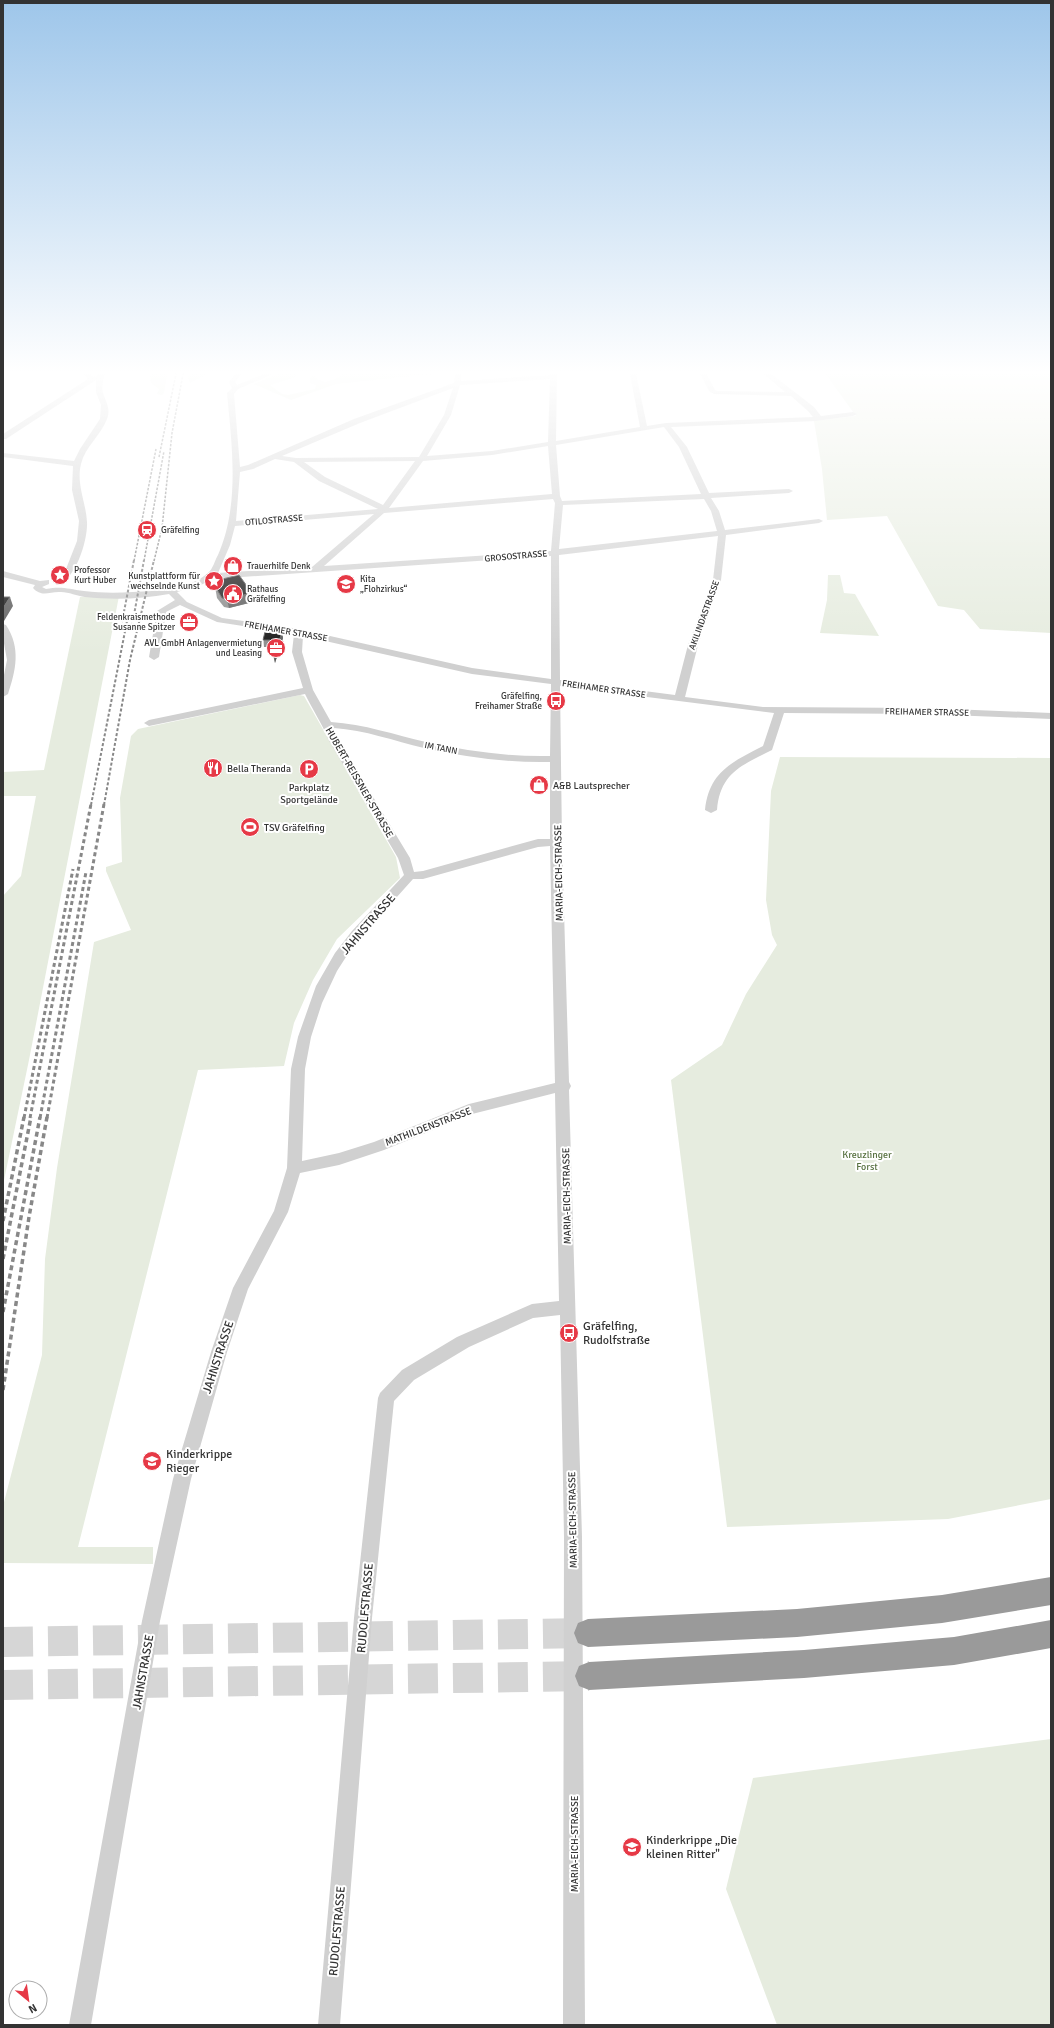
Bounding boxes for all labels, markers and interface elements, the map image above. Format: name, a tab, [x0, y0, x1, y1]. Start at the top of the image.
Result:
street label: OTILOSTRASSE	[245, 512, 304, 529]
station icon: Gräfelfing	[136, 519, 158, 541]
place label: Gräfelfing	[161, 525, 200, 536]
street label: GROSOSTRASSE	[484, 548, 548, 565]
shop icon: Trauerhilfe Denk	[222, 555, 244, 577]
place label: Trauerhilfe Denk	[247, 561, 311, 572]
place icon: Professor Kurt Huber	[49, 564, 71, 586]
place label: Professor Kurt Huber	[74, 565, 117, 586]
place icon: Kunstplattform für wechselnde Kunst	[203, 570, 225, 592]
place label: Kunstplattform für wechselnde Kunst	[128, 571, 201, 592]
school or university icon: Kita „Flohzirkus“	[335, 573, 357, 595]
place label: Kita „Flohzirkus“	[360, 574, 408, 595]
street label: AKILINDASTRASSE	[687, 579, 722, 651]
public building icon: Rathaus Gräfelfing	[222, 583, 244, 605]
place label: Rathaus Gräfelfing	[247, 584, 286, 605]
office icon: Feldenkraismethode Susanne Spitzer	[178, 611, 200, 633]
place label: Feldenkraismethode Susanne Spitzer	[97, 612, 176, 633]
street label: FREIHAMER STRASSE	[243, 619, 328, 644]
office icon: AVL GmbH Anlagenvermietung und Leasing	[265, 637, 287, 659]
place label: AVL GmbH Anlagenvermietung und Leasing	[144, 638, 262, 659]
street label: FREIHAMER STRASSE	[561, 678, 646, 701]
bus stop icon: Gräfelfing, Freihamer Straße	[545, 690, 567, 712]
place label: Gräfelfing, Freihamer Straße	[475, 691, 542, 712]
street label: FREIHAMER STRASSE	[885, 706, 969, 719]
street label: HUBERT-REISSNER-STRASSE	[323, 725, 396, 840]
street label: IM TANN	[423, 740, 458, 757]
restaurant icon: Bella Theranda	[202, 757, 224, 779]
parking icon: Parkplatz Sportgelände	[298, 758, 320, 780]
place label: Bella Theranda	[227, 763, 291, 775]
shop icon: A&B Lautsprecher	[528, 774, 550, 796]
place label: A&B Lautsprecher	[553, 780, 630, 792]
place label: Parkplatz Sportgelände	[280, 782, 338, 806]
sports icon: TSV Gräfelfing	[239, 816, 261, 838]
place label: TSV Gräfelfing	[264, 822, 325, 834]
street label: MARIA-EICH-STRASSE	[552, 824, 566, 921]
street label: JAHNSTRASSE	[338, 891, 399, 958]
street label: MATHILDENSTRASSE	[384, 1105, 473, 1149]
street label: MARIA-EICH-STRASSE	[560, 1147, 574, 1244]
park label: Kreuzlinger Forst	[842, 1149, 892, 1173]
street label: JAHNSTRASSE	[200, 1319, 237, 1395]
place label: Gräfelfing, Rudolfstraße	[583, 1319, 650, 1348]
bus stop icon: Gräfelfing, Rudolfstraße	[558, 1322, 580, 1344]
place label: Kinderkrippe Rieger	[166, 1447, 232, 1476]
school or university icon: Kinderkrippe Rieger	[141, 1450, 163, 1472]
street label: MARIA-EICH-STRASSE	[566, 1471, 580, 1568]
street label: RUDOLFSTRASSE	[354, 1562, 377, 1654]
street label: JAHNSTRASSE	[130, 1633, 157, 1711]
street label: MARIA-EICH-STRASSE	[569, 1795, 581, 1892]
place label: Kinderkrippe „Die kleinen Ritter"	[646, 1833, 737, 1862]
school or university icon: Kinderkrippe „Die kleinen Ritter"	[621, 1836, 643, 1858]
street label: RUDOLFSTRASSE	[326, 1885, 349, 1977]
north arrow	[8, 1980, 48, 2020]
text: N	[26, 2001, 39, 2016]

